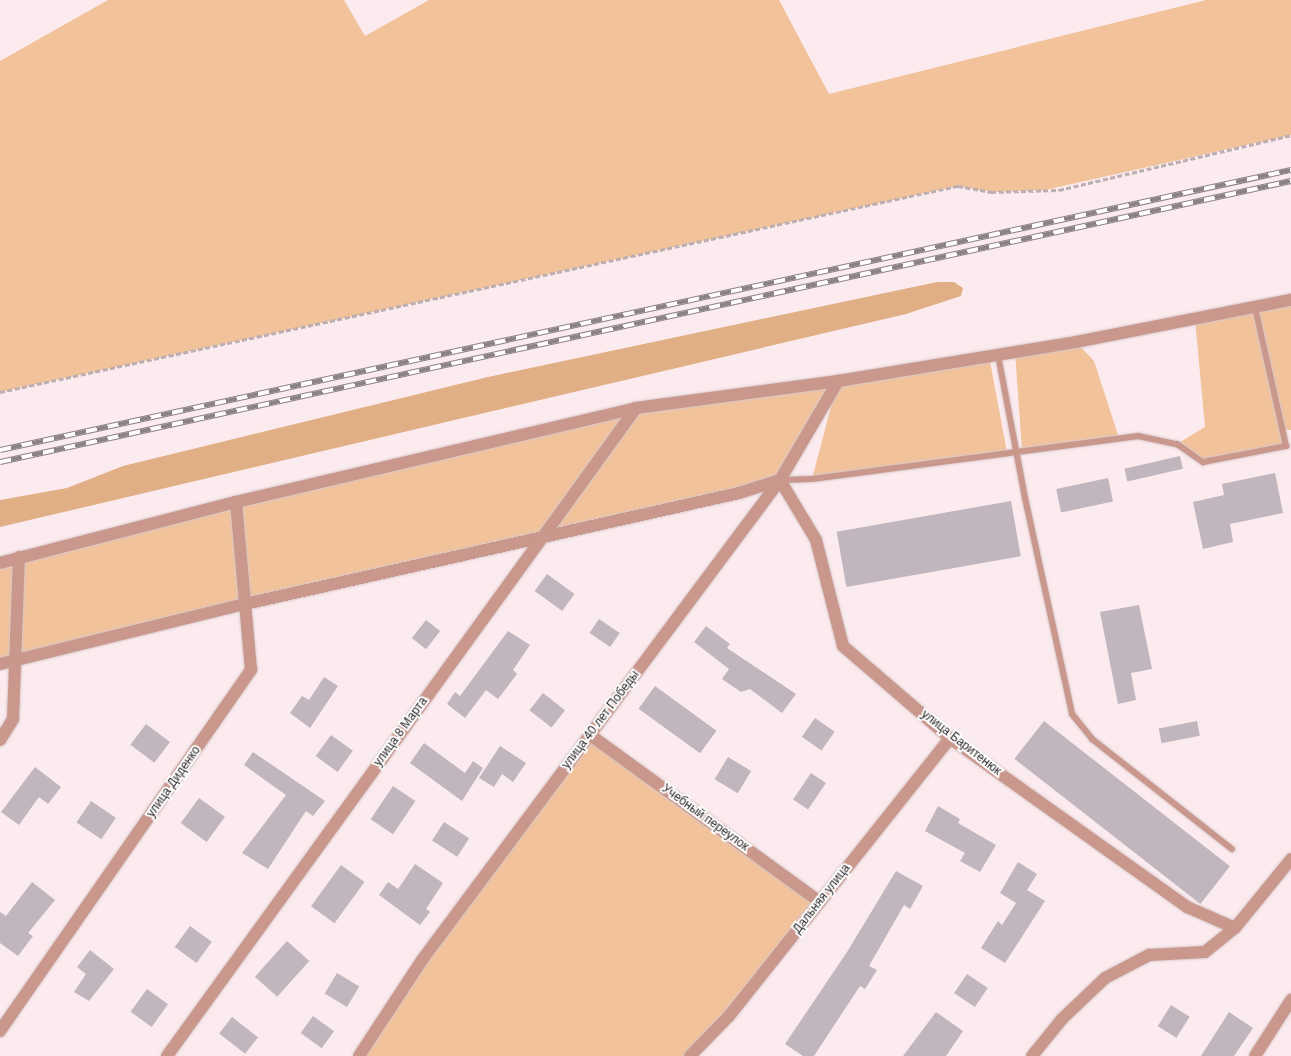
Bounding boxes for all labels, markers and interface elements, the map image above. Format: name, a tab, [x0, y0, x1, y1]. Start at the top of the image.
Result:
street label: улица 40 лет Победы	[559, 668, 643, 772]
street label: улица 8 Марта	[371, 695, 431, 769]
street label: улица Баритенюк	[918, 707, 1004, 779]
street label: улица Диденко	[144, 744, 204, 820]
street label: Учебный переулок	[659, 782, 751, 854]
street label: Дальняя улица	[790, 861, 854, 937]

